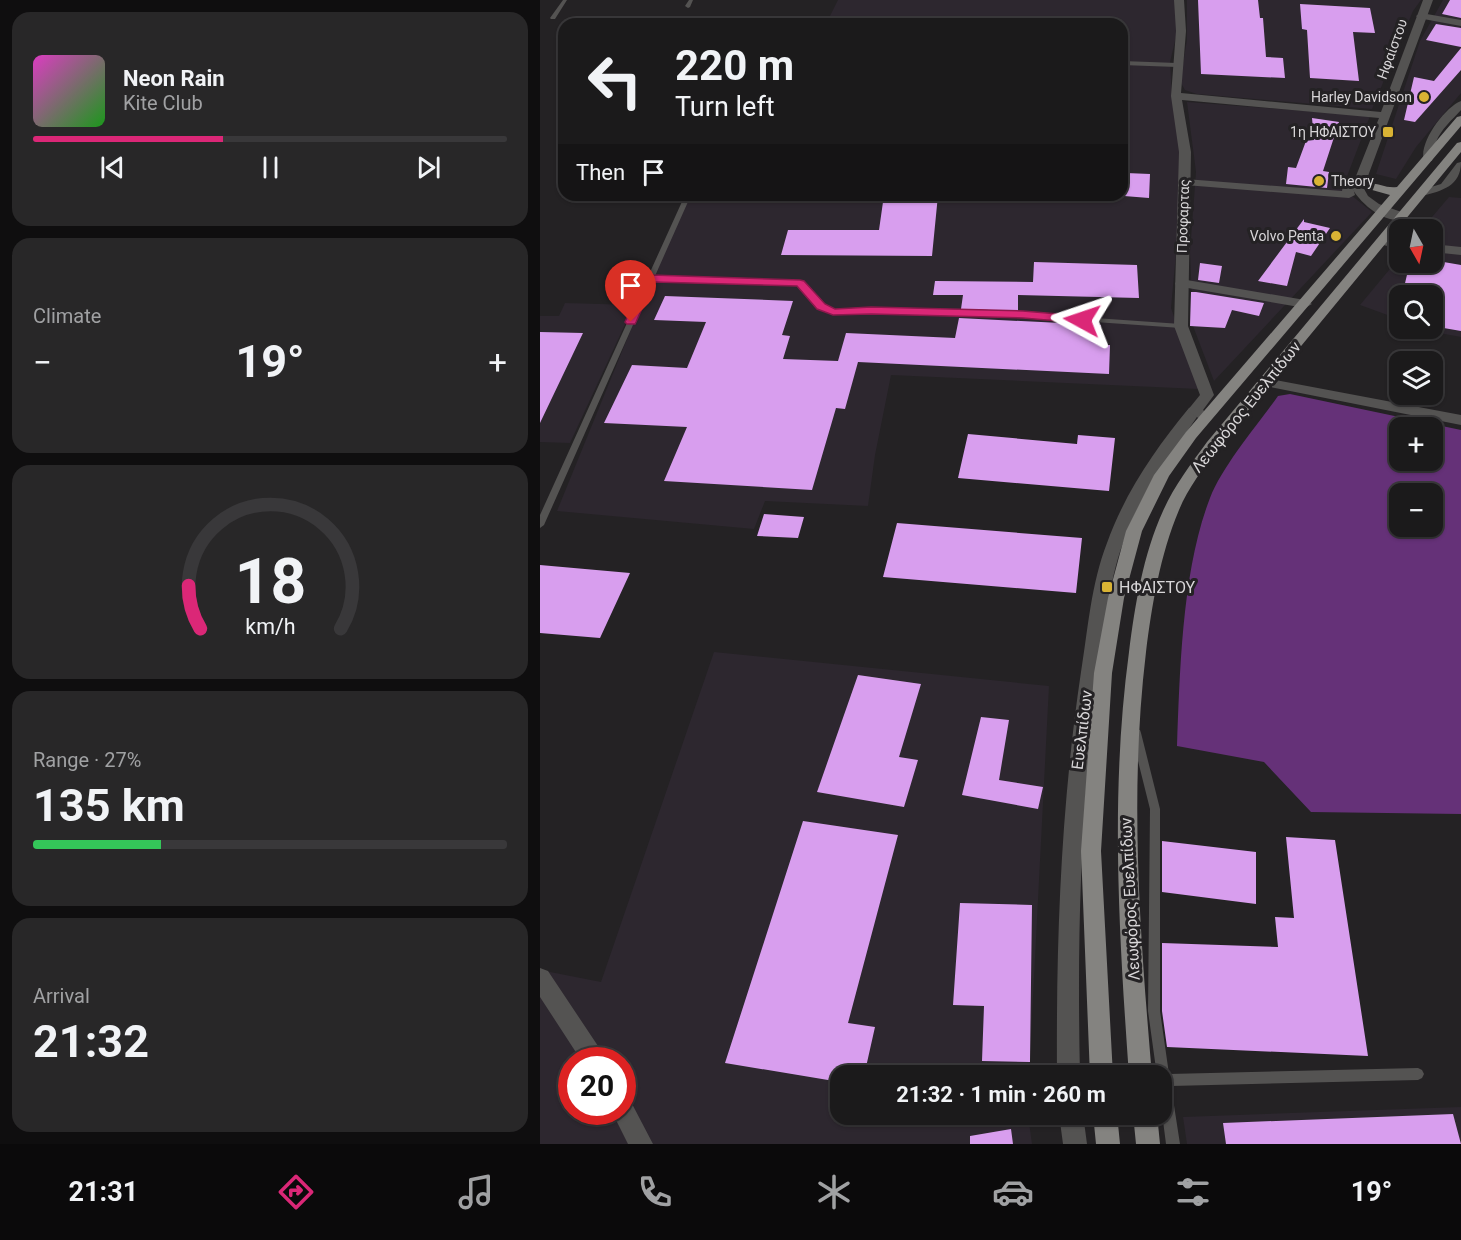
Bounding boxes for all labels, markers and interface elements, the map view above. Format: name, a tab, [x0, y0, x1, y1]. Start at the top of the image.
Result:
street label: Ηφαίστου	[1374, 17, 1411, 82]
text: 220 m	[675, 41, 794, 90]
icon: left	[576, 42, 654, 120]
text: Neon Rain	[123, 66, 225, 91]
place label: Harley Davidson	[1311, 89, 1412, 105]
marker: Harley Davidson	[1417, 90, 1431, 104]
text: Kite Club	[123, 91, 203, 115]
text: Turn left	[675, 91, 775, 123]
place label: 1η ΗΦΑΙΣΤΟΥ	[1290, 124, 1377, 140]
marker: 1η ΗΦΑΙΣΤΟΥ	[1381, 125, 1395, 139]
icon: previous	[96, 151, 129, 184]
icon: pause	[254, 151, 287, 184]
icon: next	[412, 151, 445, 184]
icon: arrive	[637, 156, 670, 189]
text: Then	[576, 160, 625, 185]
place label: Theory	[1331, 173, 1374, 189]
marker: Theory	[1312, 174, 1326, 188]
street label: Προφαρτας	[1174, 179, 1193, 253]
north arrow	[1389, 219, 1443, 273]
map controls	[1389, 219, 1443, 537]
place label: Volvo Penta	[1250, 228, 1324, 244]
marker: Volvo Penta	[1329, 229, 1343, 243]
pin	[605, 260, 656, 322]
icon: arrive	[614, 269, 647, 302]
button: search	[1389, 285, 1443, 339]
position arrow	[1050, 288, 1114, 352]
text: Climate	[33, 304, 101, 328]
text: 19°	[235, 335, 305, 388]
street label: Λεωφόρος Ευελπίδων	[1187, 337, 1305, 476]
text: −	[33, 343, 52, 382]
text: +	[488, 343, 507, 382]
button: layers	[1389, 351, 1443, 405]
button: +	[1389, 417, 1443, 471]
button: −	[1389, 483, 1443, 537]
text: 18	[234, 545, 306, 618]
place label: ΗΦΑΙΣΤΟΥ	[1119, 578, 1196, 597]
marker: ΗΦΑΙΣΤΟΥ	[1100, 580, 1114, 594]
text: km/h	[245, 614, 295, 639]
street label: Ευελπίδων	[1068, 689, 1096, 771]
text: Range · 27%	[33, 748, 141, 772]
text: 135 km	[33, 779, 185, 832]
street label: Λεωφόρος Ευελπίδων	[1116, 817, 1144, 981]
text: Arrival	[33, 984, 90, 1008]
text: 21:32	[33, 1015, 149, 1068]
speed limit sign: 20	[558, 1047, 636, 1125]
text: 21:32 · 1 min · 260 m	[896, 1082, 1106, 1107]
icon: directions	[275, 1171, 317, 1213]
icon: music	[455, 1171, 497, 1213]
icon: phone	[634, 1171, 676, 1213]
icon: climate	[813, 1171, 855, 1213]
icon: car	[992, 1171, 1034, 1213]
icon: filters	[1172, 1171, 1214, 1213]
text: 21:31	[69, 1176, 138, 1208]
text: 19°	[1351, 1176, 1392, 1208]

